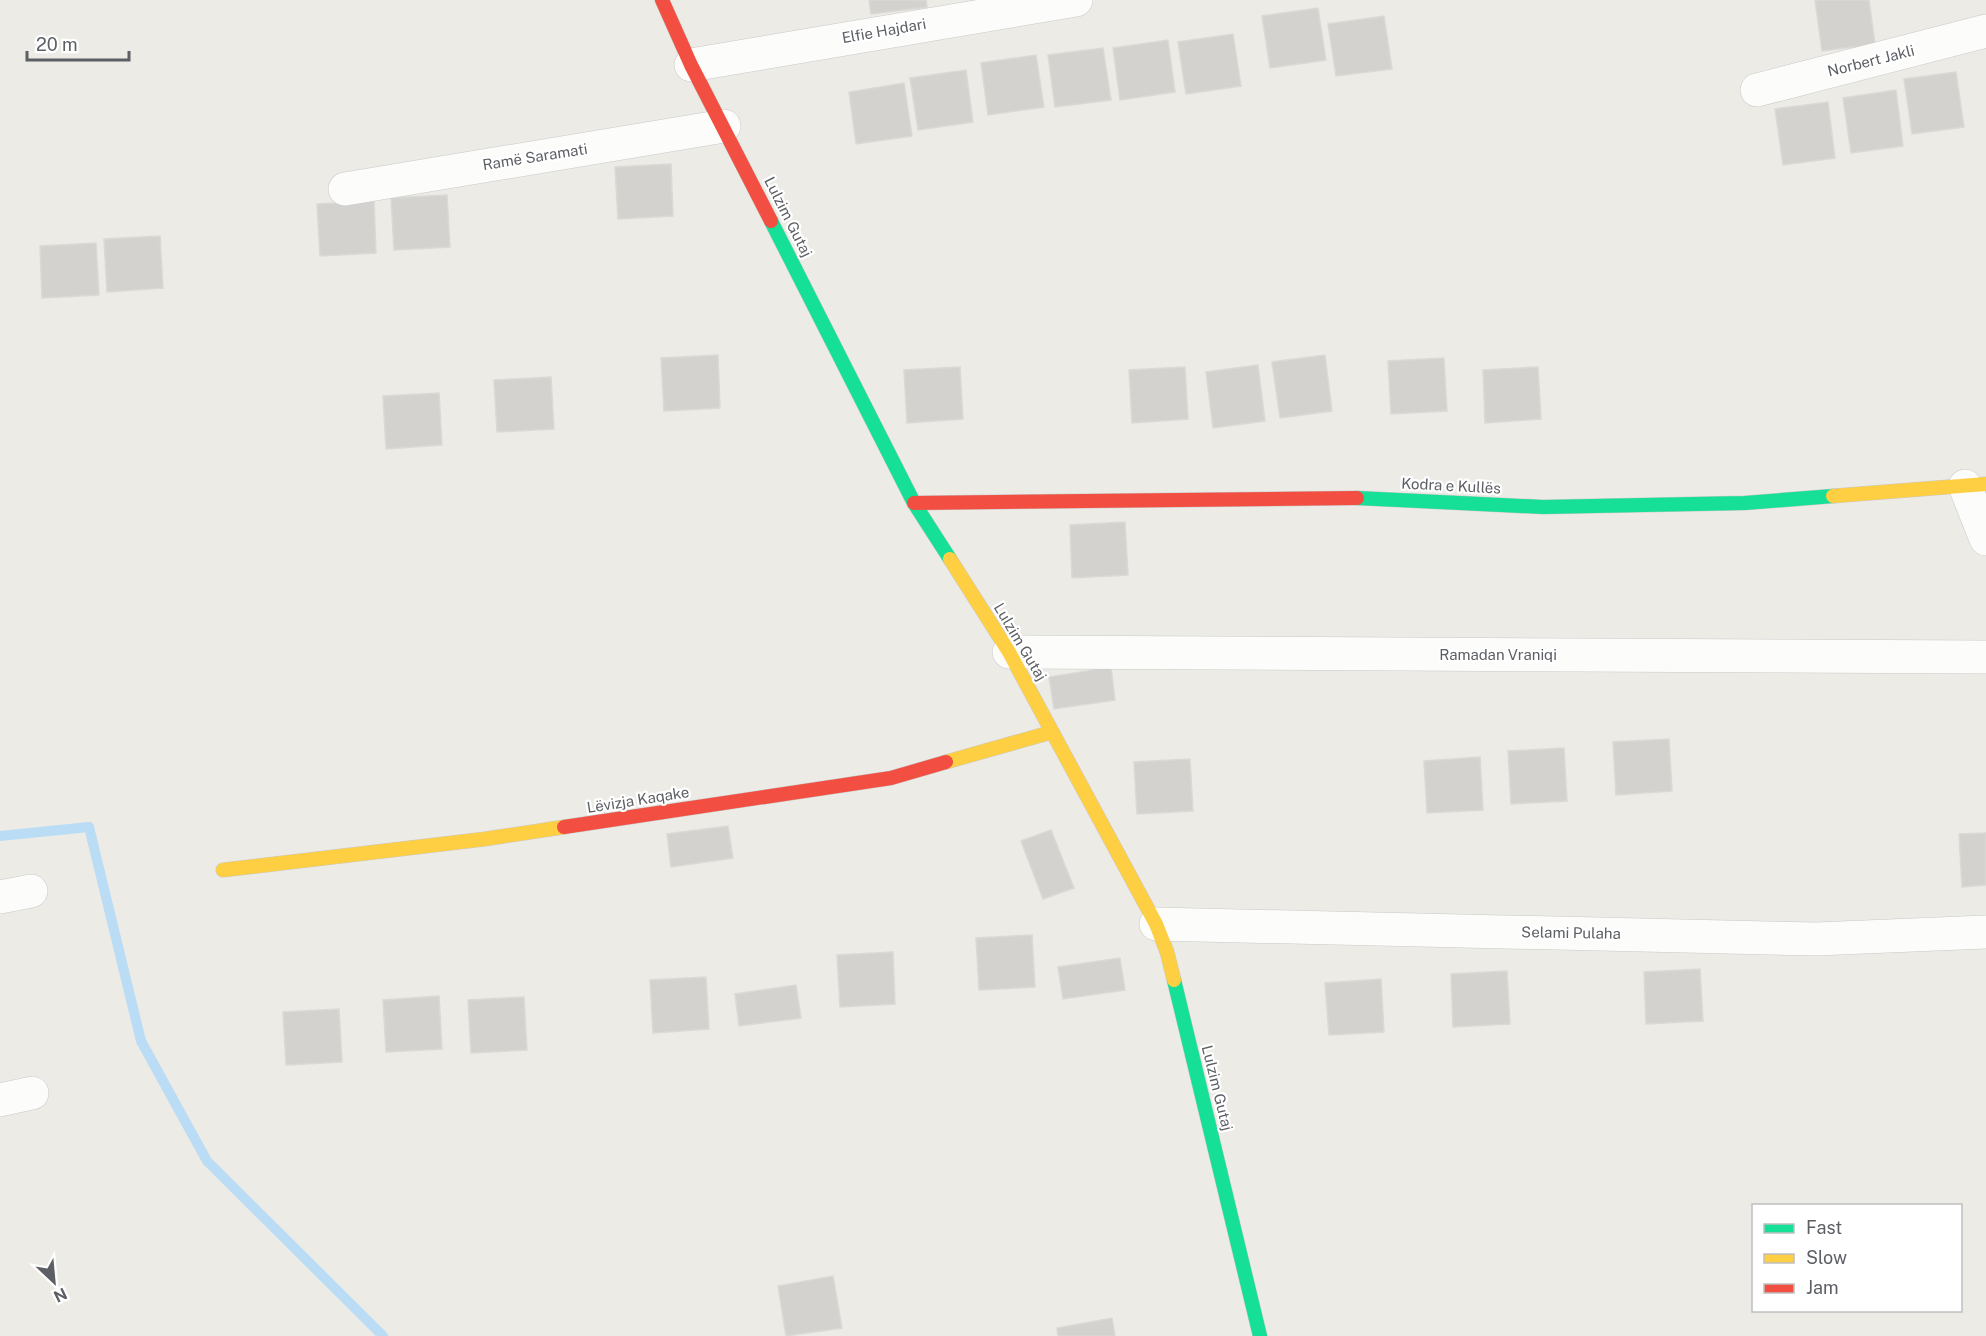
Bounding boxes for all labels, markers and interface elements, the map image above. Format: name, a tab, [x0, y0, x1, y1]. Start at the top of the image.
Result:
street label: Elfie Hajdari	[840, 15, 927, 46]
scale bar	[27, 24, 129, 62]
text: 20 m	[36, 34, 78, 55]
street label: Norbert Jakli	[1826, 42, 1916, 80]
street label: Ramë Saramati	[481, 140, 589, 173]
street label: Lulzim Gutaj	[761, 174, 816, 260]
street label: Kodra e Kullës	[1401, 474, 1501, 497]
street label: Lulzim Gutaj	[991, 600, 1050, 684]
street label: Ramadan Vraniqi	[1439, 646, 1557, 663]
street label: Lëvizja Kaqake	[586, 783, 690, 816]
street label: Selami Pulaha	[1521, 923, 1621, 942]
street label: Lulzim Gutaj	[1199, 1043, 1236, 1132]
legend	[1752, 1204, 1962, 1312]
text: Fast	[1806, 1217, 1842, 1238]
text: Slow	[1806, 1247, 1847, 1268]
north arrow	[24, 1252, 84, 1312]
text: Jam	[1806, 1277, 1839, 1298]
text: N	[51, 1284, 70, 1306]

